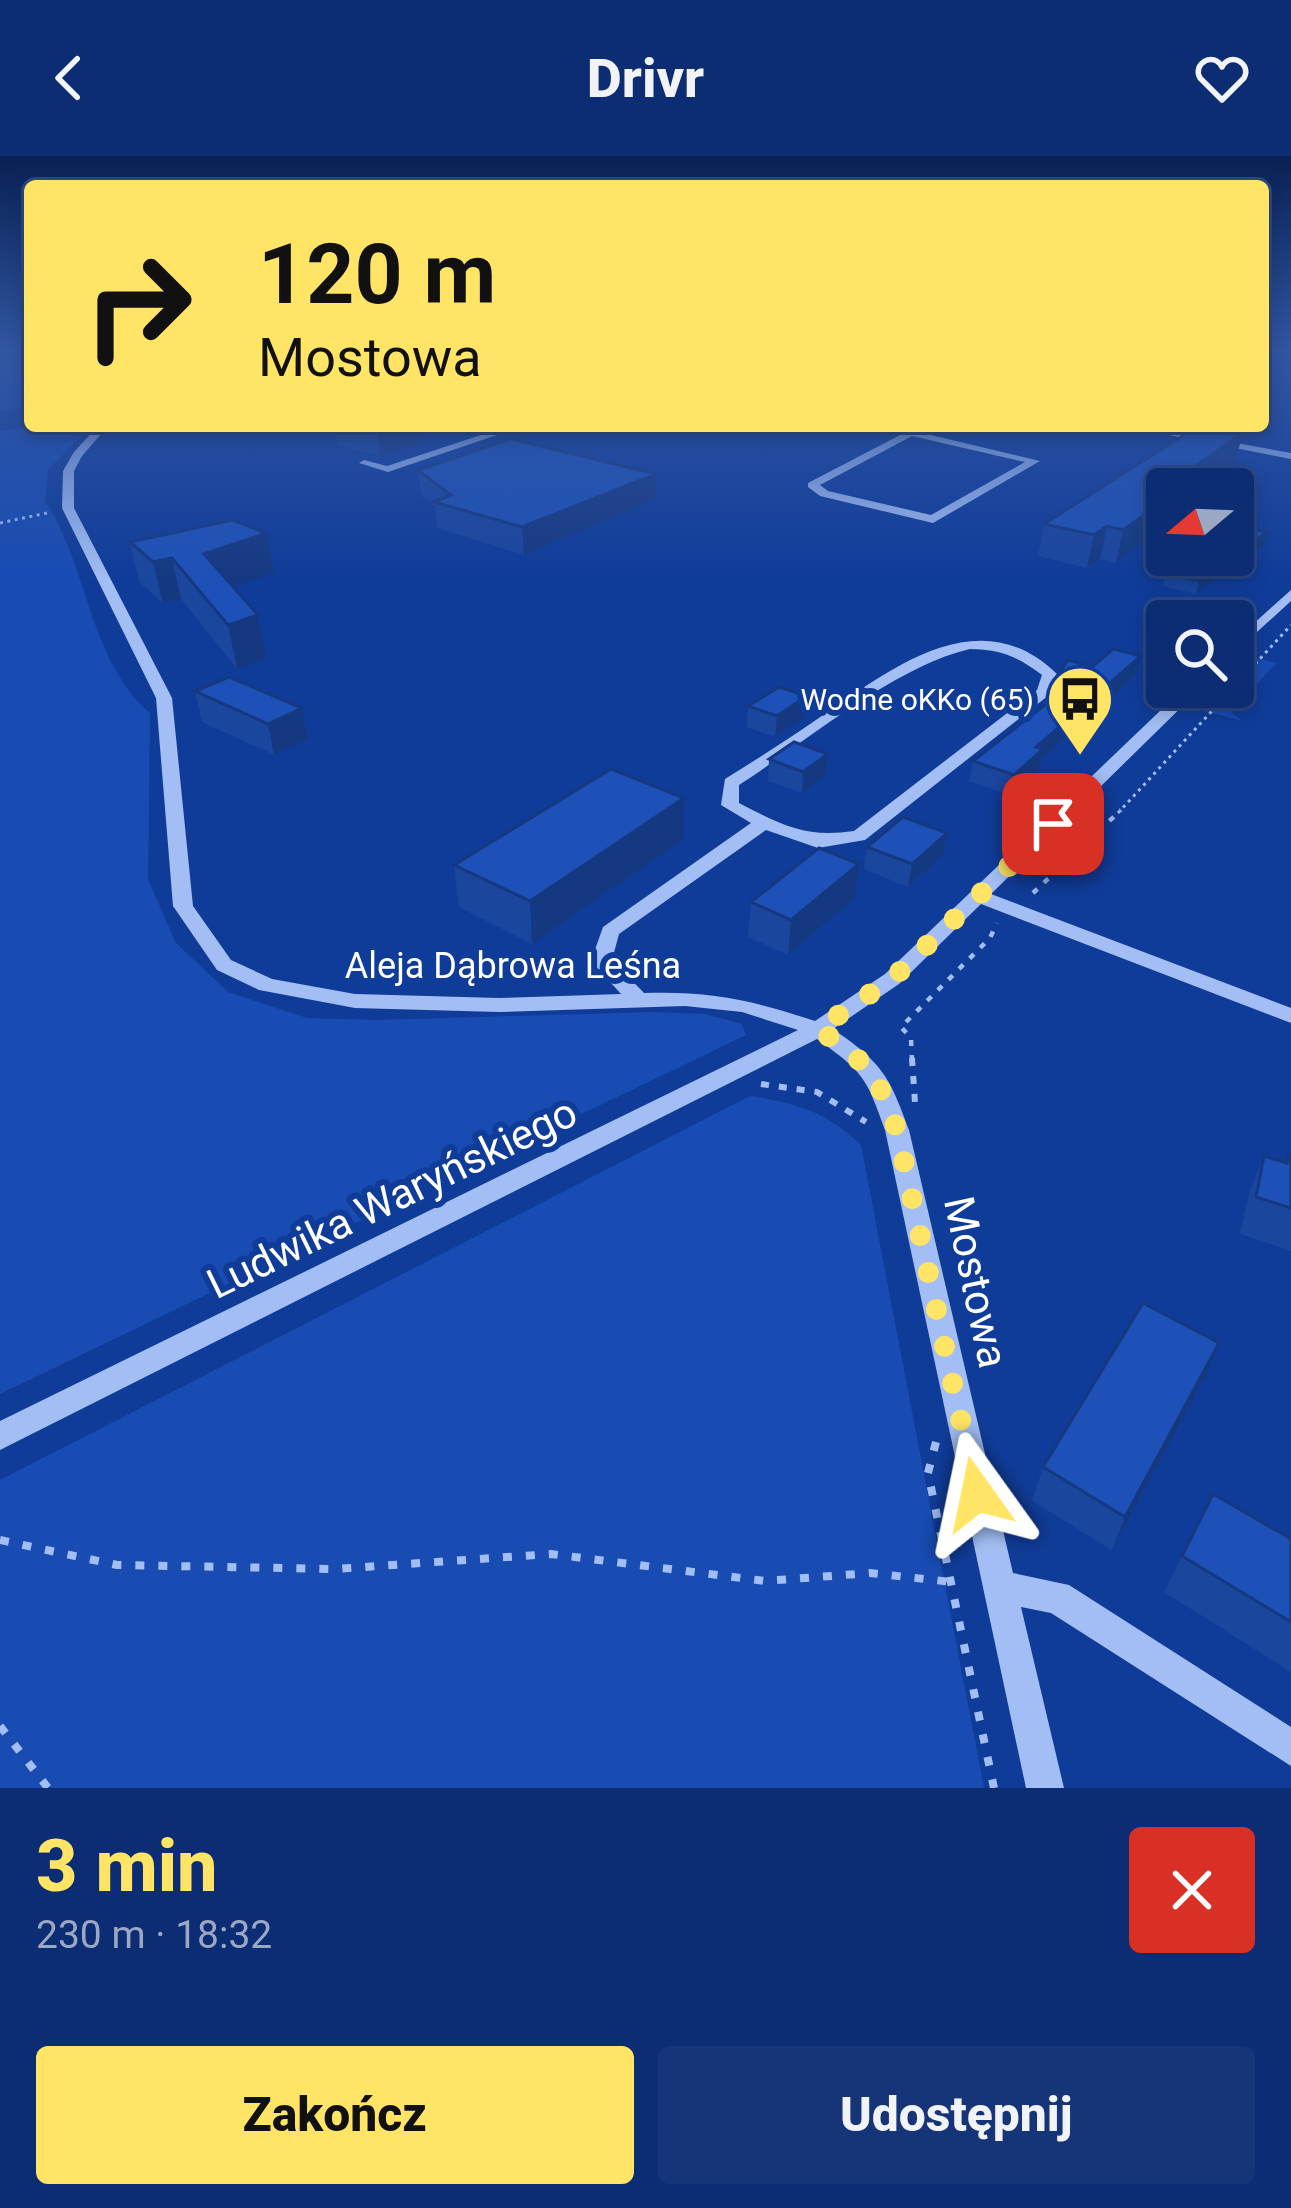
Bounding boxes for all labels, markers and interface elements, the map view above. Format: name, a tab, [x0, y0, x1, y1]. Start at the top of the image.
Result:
icon: back	[36, 45, 102, 111]
icon: heart	[1189, 45, 1255, 111]
text: Drivr	[587, 47, 704, 110]
text: 120 m	[258, 225, 496, 324]
icon: right	[60, 228, 216, 384]
text: Mostowa	[258, 326, 482, 389]
north arrow	[1146, 468, 1254, 576]
map controls	[1146, 468, 1254, 708]
button: search	[1146, 600, 1254, 708]
bus stop icon: Wodne oKKo (65)	[1045, 664, 1115, 758]
place label: Wodne oKKo (65)	[801, 682, 1034, 717]
pin	[1002, 773, 1104, 875]
icon: arrive	[1020, 791, 1086, 857]
street label: Aleja Dąbrowa Leśna	[345, 945, 681, 987]
street label: Ludwika Waryńskiego	[199, 1087, 585, 1309]
street label: Mostowa	[934, 1192, 1018, 1372]
position arrow	[914, 1431, 1040, 1557]
text: 3 min	[36, 1824, 218, 1909]
button: close	[1129, 1827, 1255, 1953]
text: 230 m · 18:32	[36, 1912, 272, 1958]
button: Zakończ	[36, 2046, 634, 2184]
button: Udostępnij	[658, 2046, 1255, 2184]

